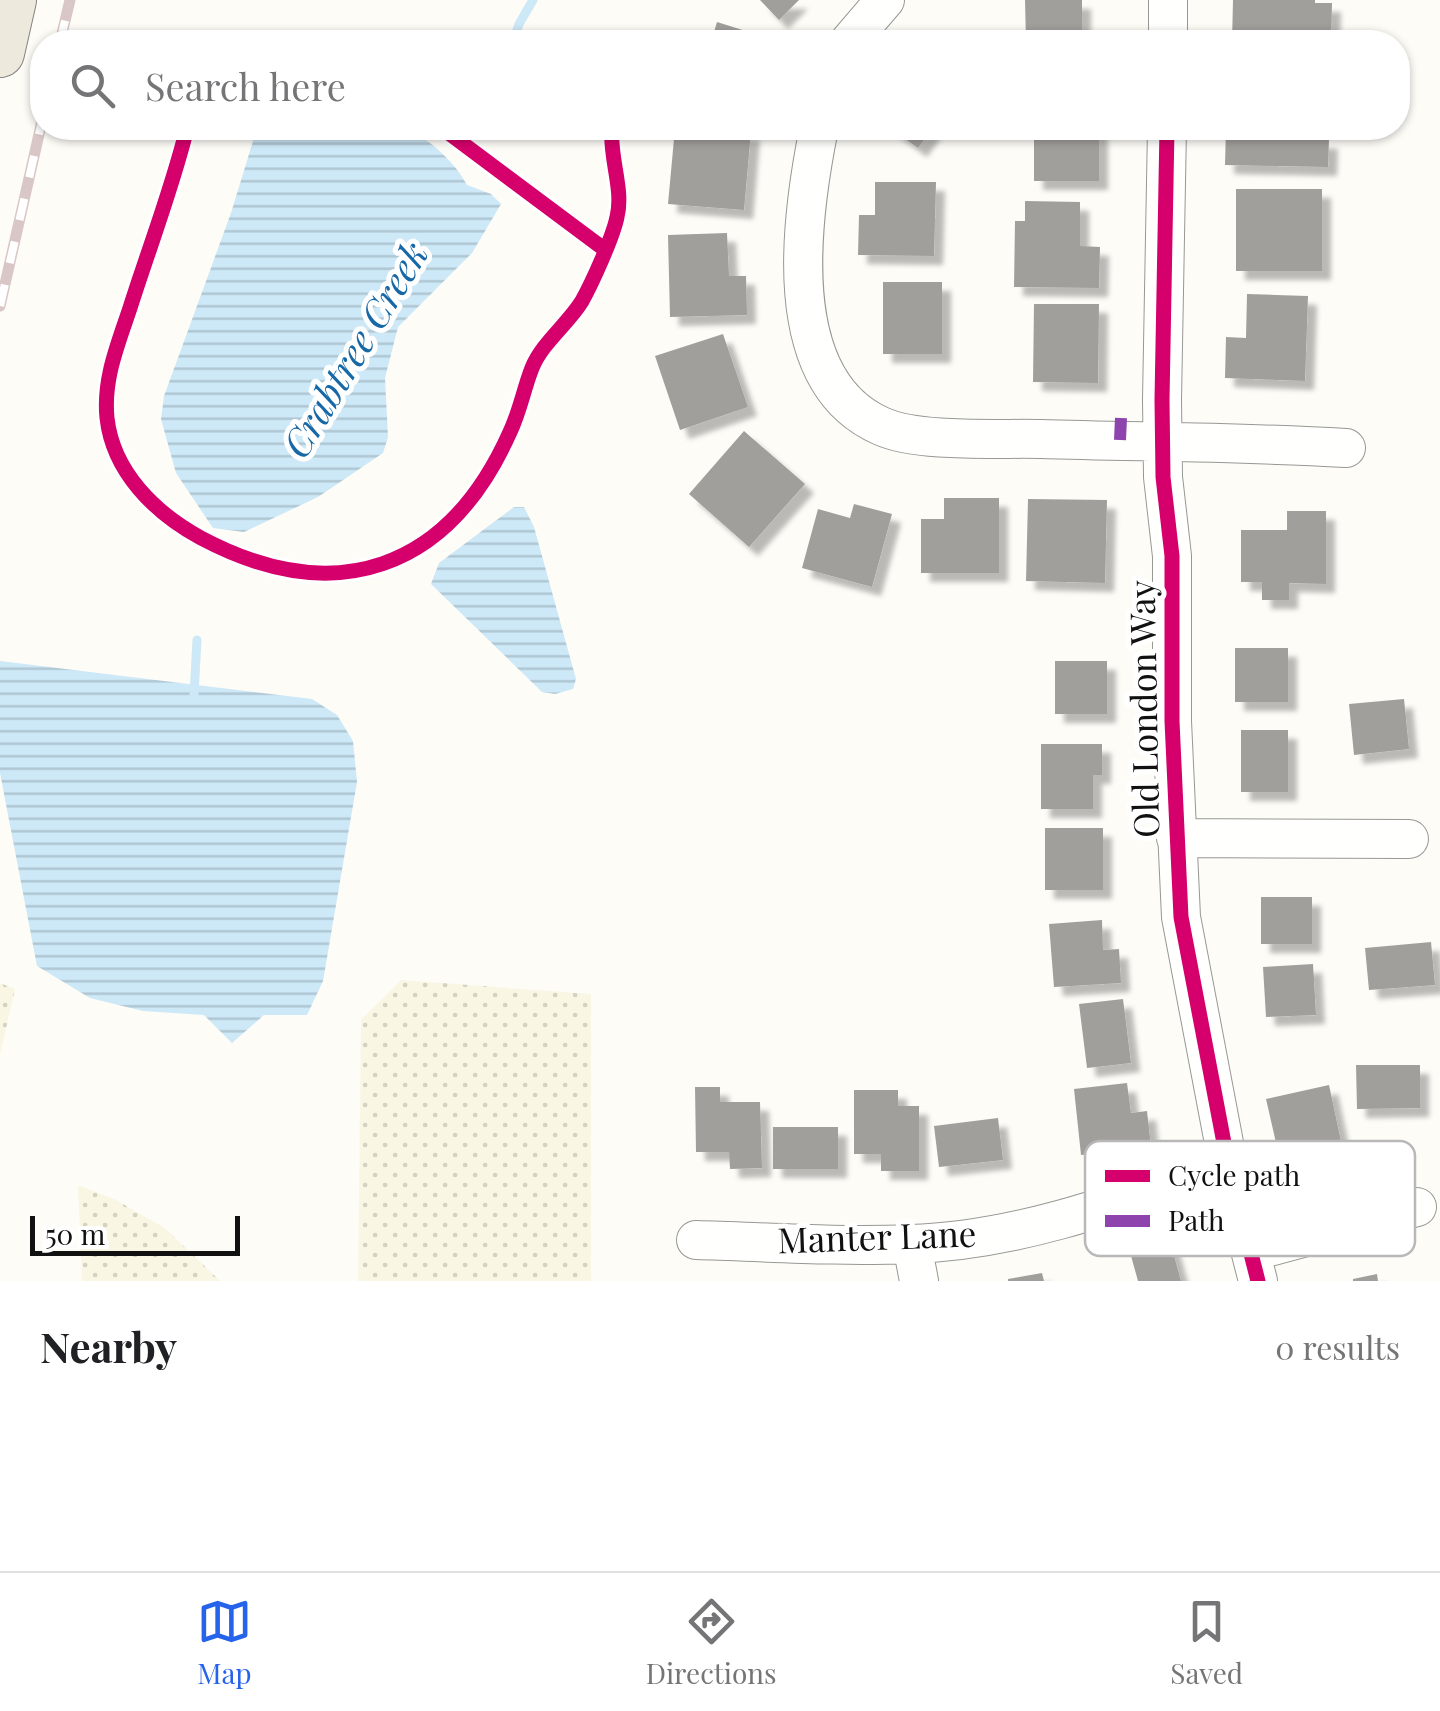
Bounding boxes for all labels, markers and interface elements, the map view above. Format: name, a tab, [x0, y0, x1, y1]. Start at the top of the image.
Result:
search box	[30, 30, 1410, 140]
icon: search	[65, 58, 120, 113]
text: Search here	[145, 60, 346, 111]
water label: Crabtree Creek	[269, 231, 438, 466]
street label: Old London Way	[1117, 579, 1168, 838]
legend	[1085, 1141, 1415, 1256]
text: Cycle path	[1168, 1156, 1301, 1193]
text: Path	[1168, 1201, 1225, 1238]
street label: Manter Lane	[777, 1209, 977, 1262]
scale bar	[30, 1211, 240, 1256]
text: 50 m	[45, 1215, 105, 1252]
text: Nearby	[40, 1318, 177, 1374]
text: 0 results	[1275, 1325, 1400, 1368]
tab: Map	[197, 1594, 252, 1691]
tab: Directions	[646, 1594, 777, 1691]
tab: Saved	[1170, 1594, 1243, 1691]

